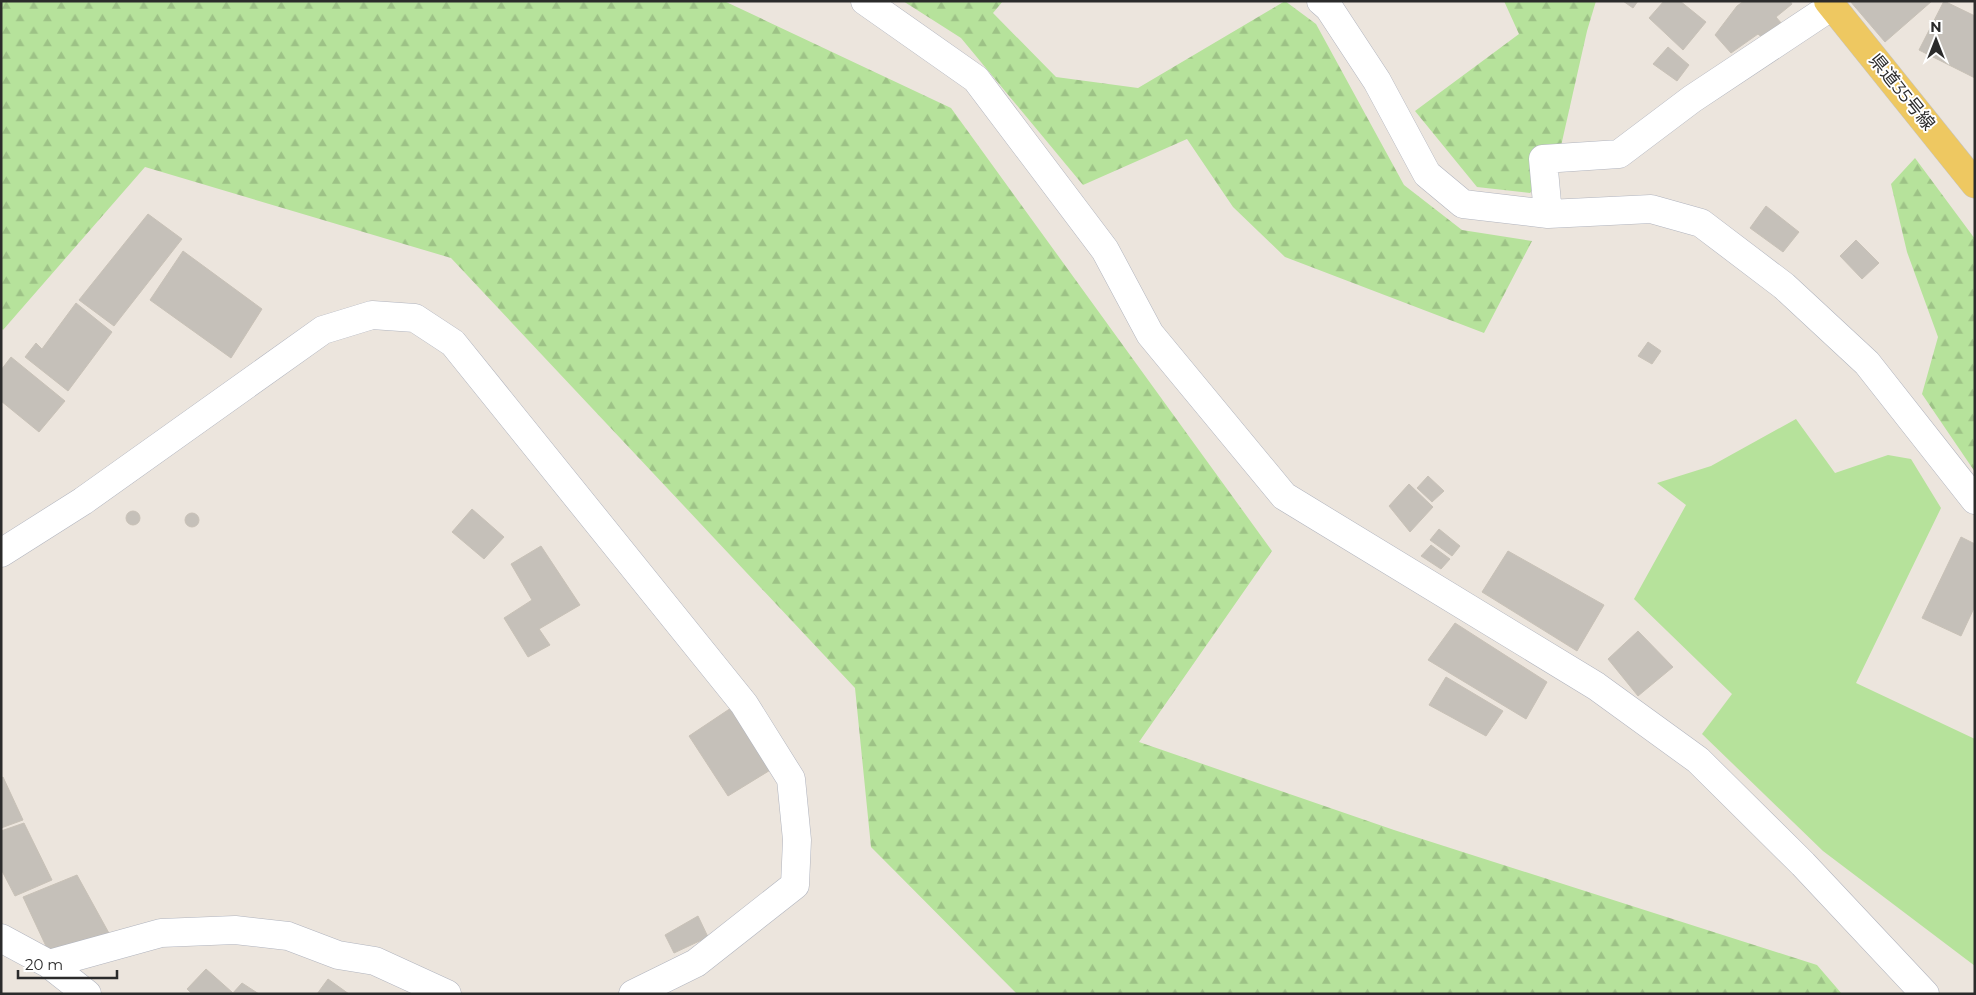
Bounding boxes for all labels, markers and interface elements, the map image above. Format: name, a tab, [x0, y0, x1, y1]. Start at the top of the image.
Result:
north arrow	[1911, 15, 1961, 65]
text: N	[1930, 18, 1942, 36]
street label: 県道35号線	[1864, 49, 1940, 135]
scale bar	[18, 948, 116, 980]
text: 20 m	[25, 955, 63, 974]

